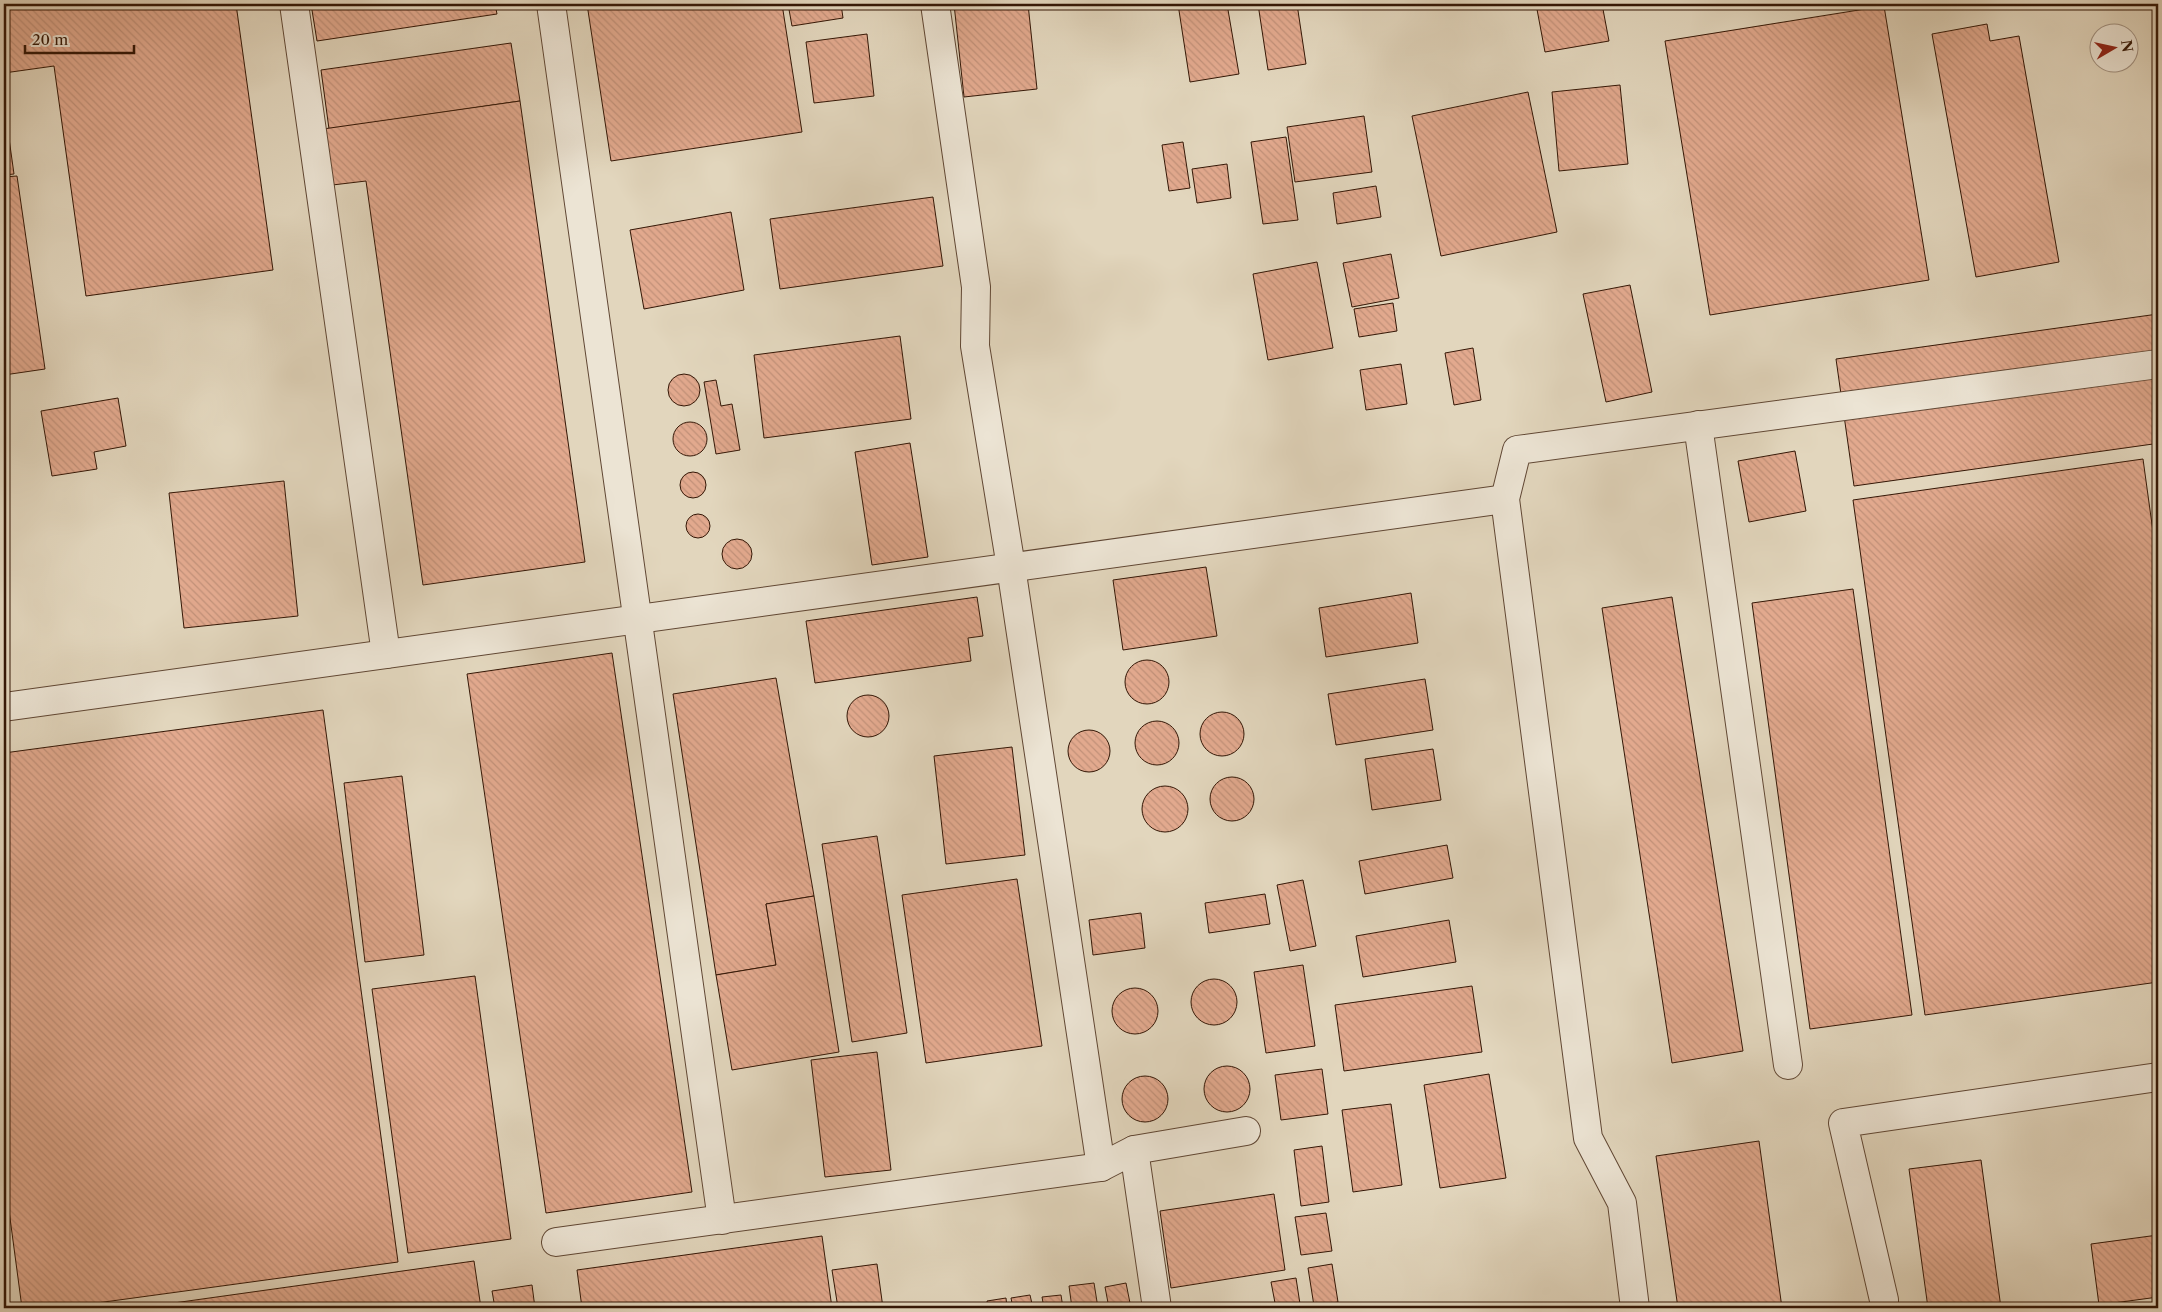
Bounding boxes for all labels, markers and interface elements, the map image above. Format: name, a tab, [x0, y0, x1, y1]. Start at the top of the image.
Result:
scale bar	[25, 22, 134, 54]
north arrow	[2090, 22, 2140, 72]
text: 20 m	[32, 30, 68, 49]
text: N	[2117, 39, 2137, 53]

